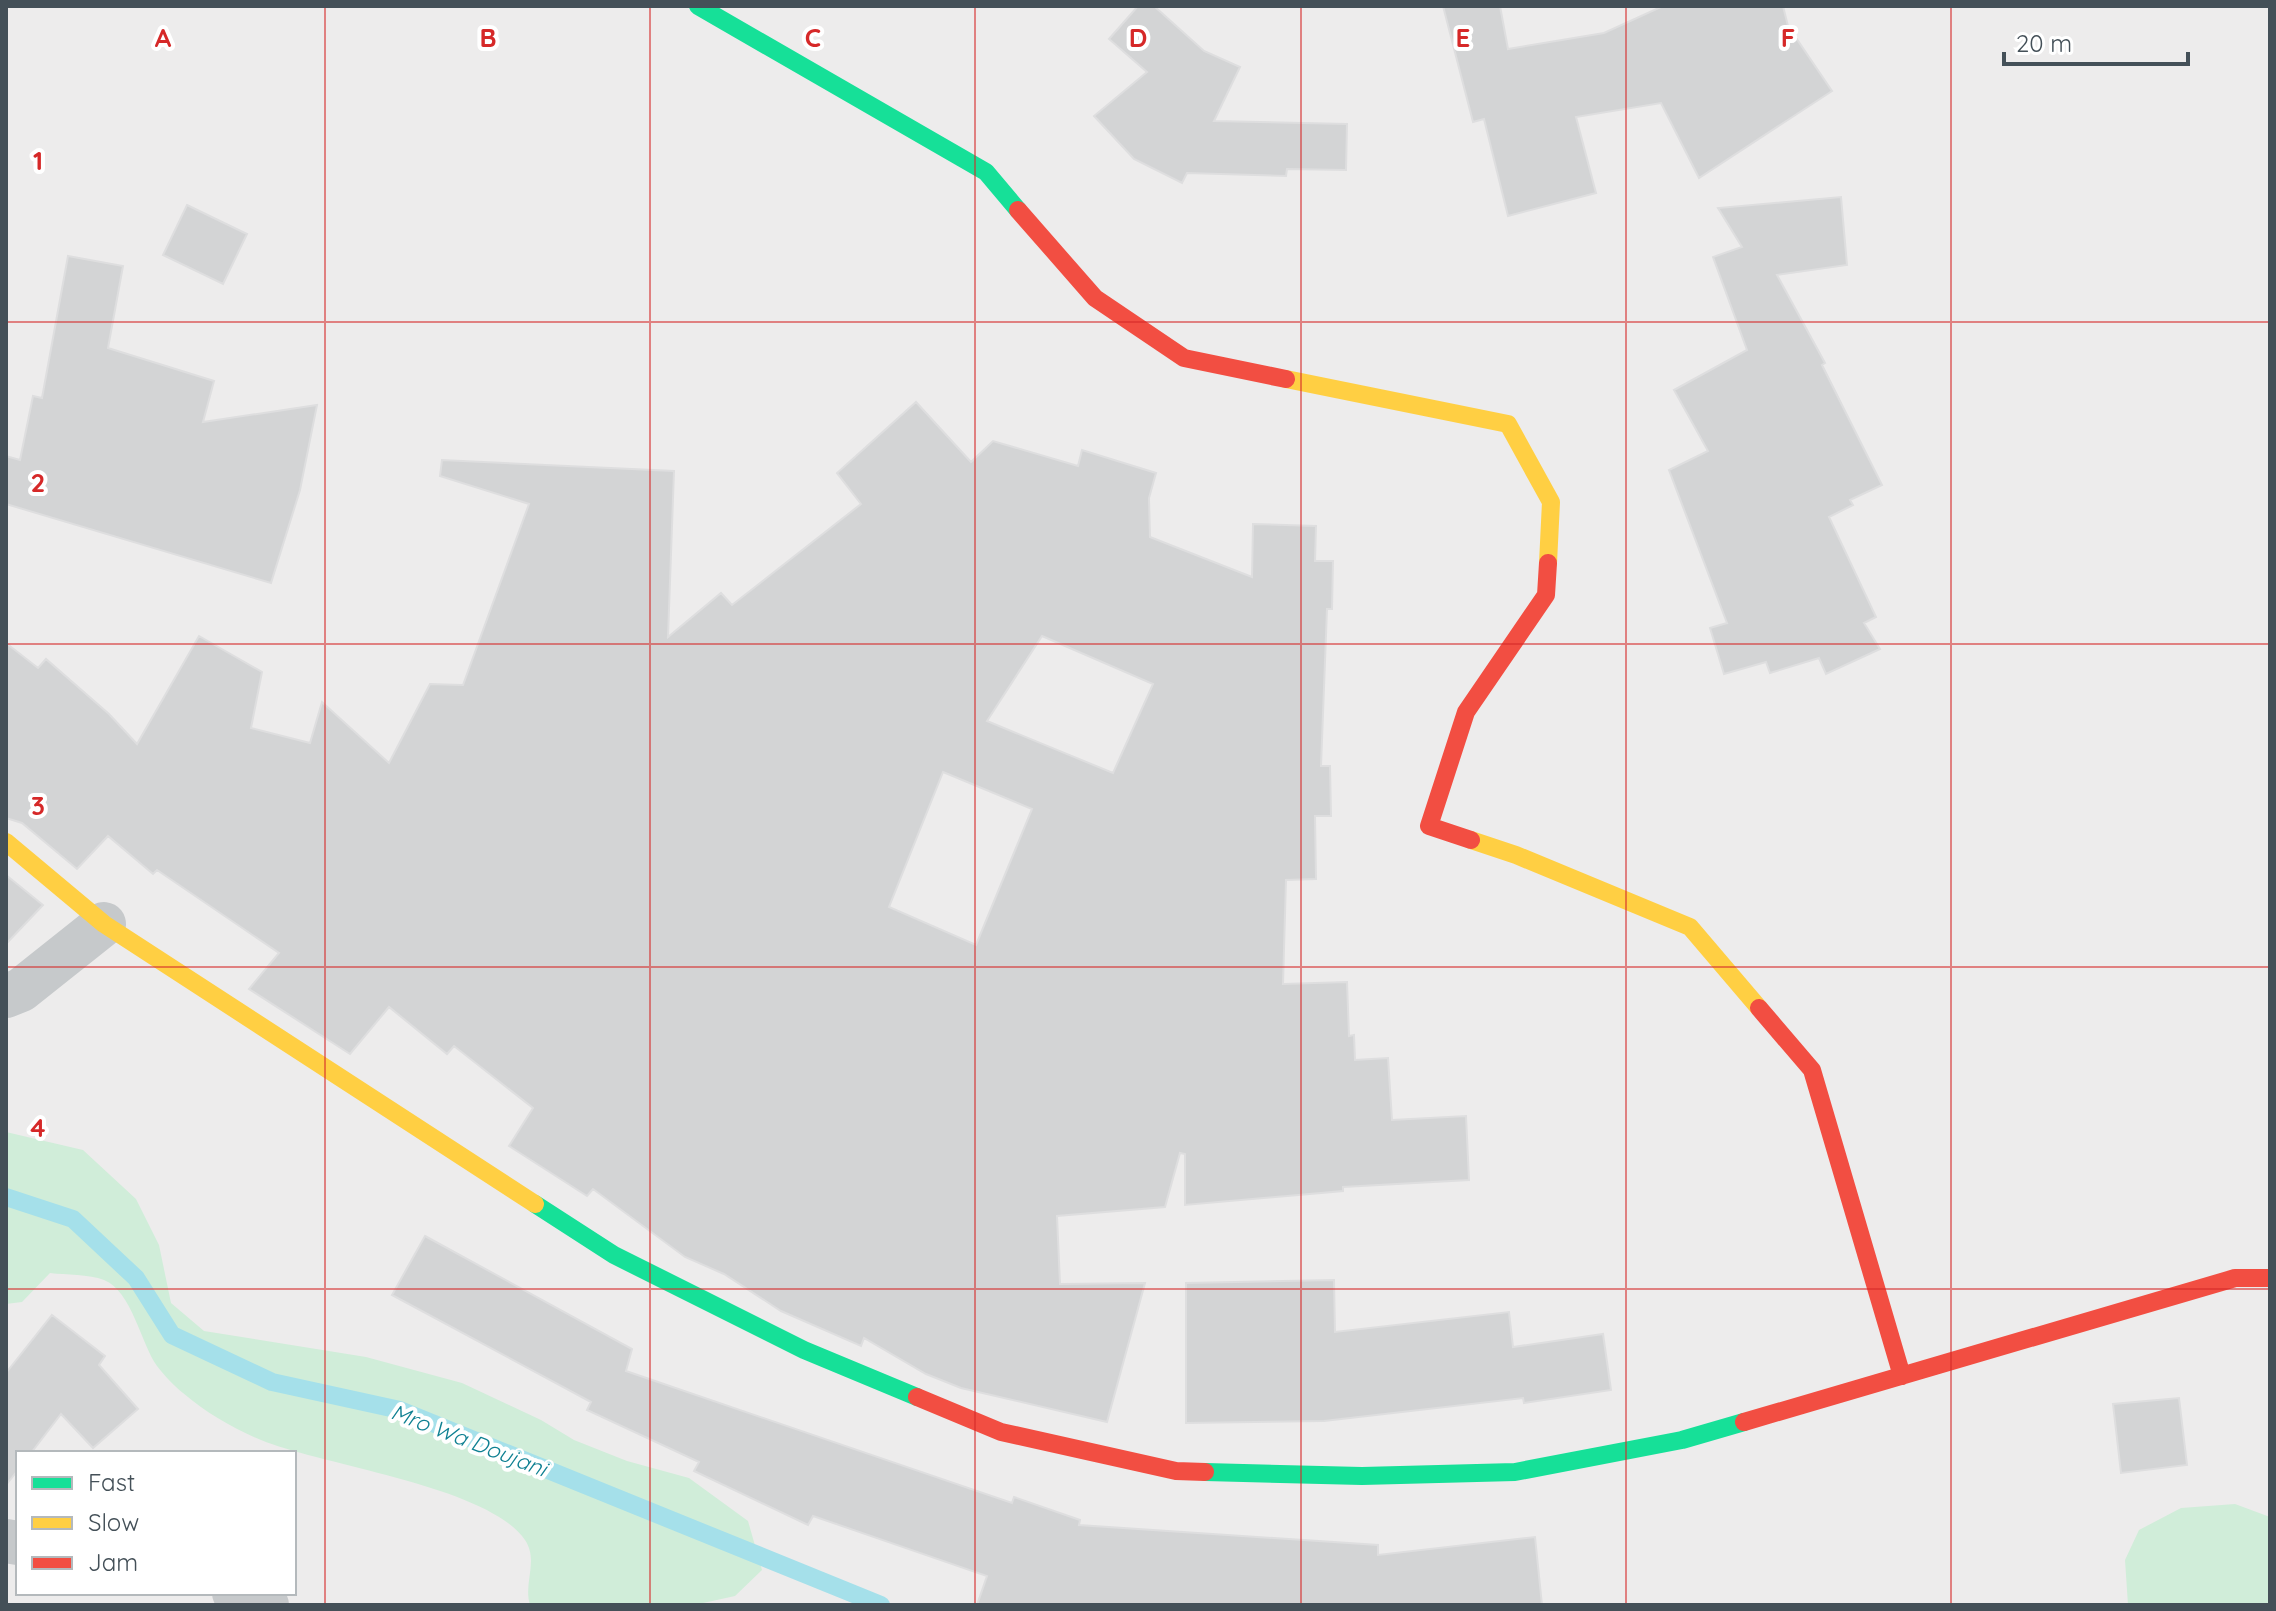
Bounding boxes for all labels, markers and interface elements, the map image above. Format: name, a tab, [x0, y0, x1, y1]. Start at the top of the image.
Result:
scale bar	[2004, 16, 2188, 66]
text: A	[155, 21, 172, 54]
text: B	[479, 21, 497, 54]
text: C	[805, 21, 821, 54]
text: D	[1129, 21, 1147, 54]
text: E	[1456, 21, 1470, 54]
text: F	[1781, 21, 1795, 54]
text: 20 m	[2016, 28, 2072, 58]
text: 1	[33, 144, 43, 177]
text: 2	[31, 466, 45, 499]
text: 3	[31, 789, 45, 822]
text: 4	[30, 1111, 46, 1144]
water label: Mro Wa Doujani	[387, 1397, 553, 1483]
legend	[16, 1451, 296, 1595]
text: Fast	[88, 1467, 135, 1497]
text: Slow	[88, 1507, 139, 1537]
text: Jam	[88, 1547, 138, 1577]

